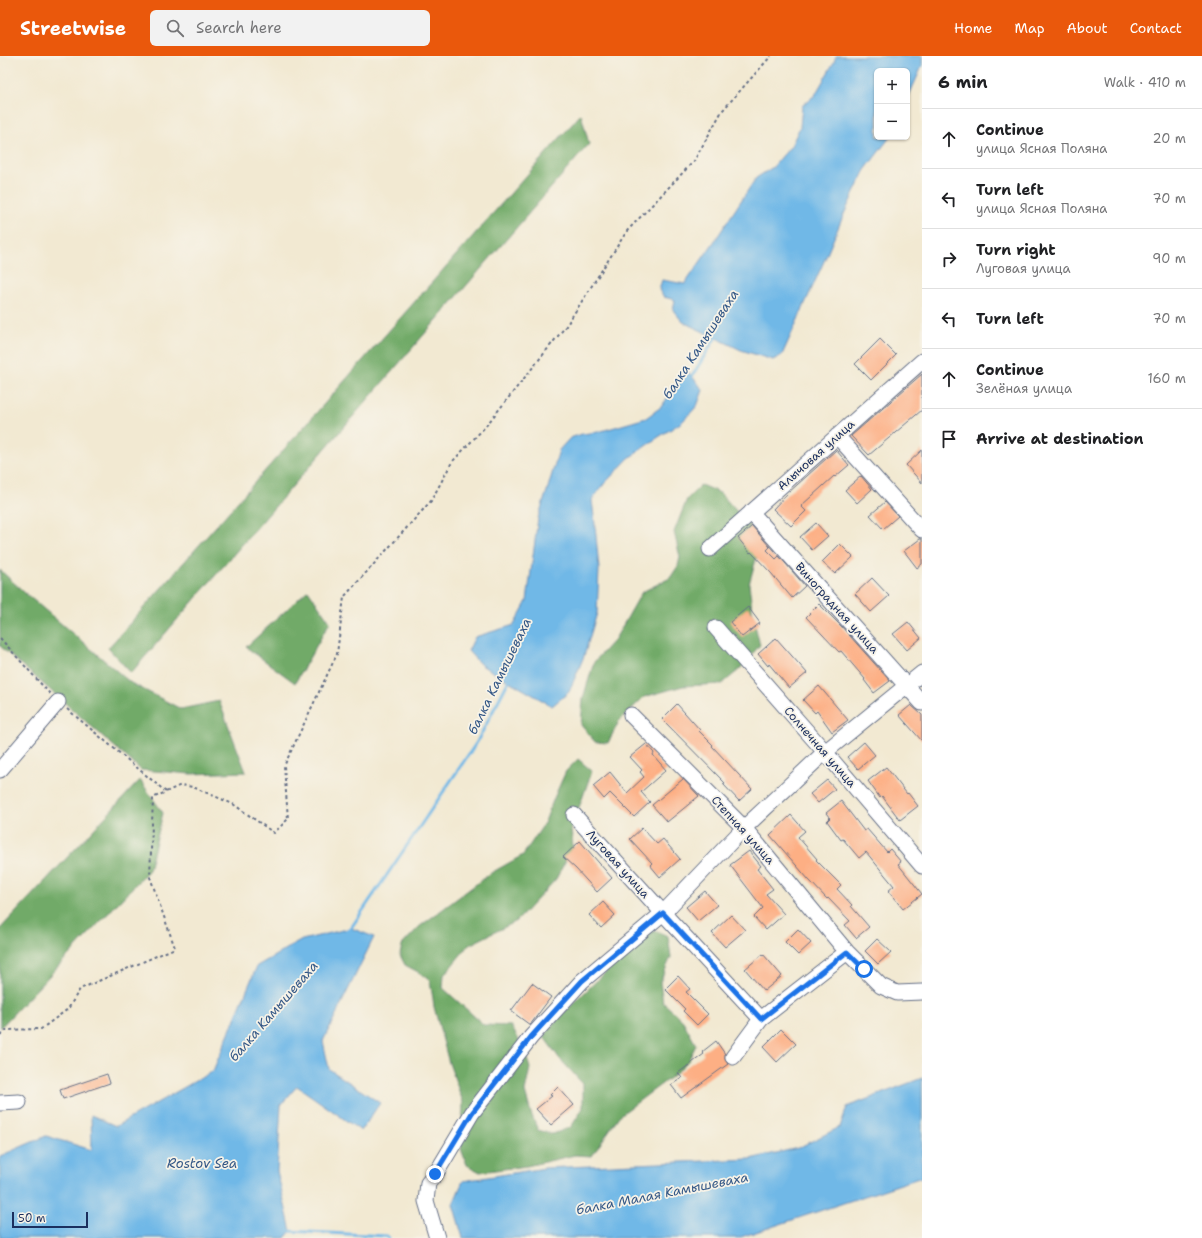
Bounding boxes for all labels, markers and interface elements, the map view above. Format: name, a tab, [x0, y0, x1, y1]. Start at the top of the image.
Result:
search box	[150, 10, 430, 46]
text: Streetwise	[20, 16, 126, 41]
icon: search	[164, 17, 186, 39]
text: Search here	[196, 18, 282, 38]
text: Home	[954, 19, 993, 37]
text: Map	[1015, 19, 1045, 37]
text: About	[1067, 19, 1108, 37]
text: Contact	[1130, 19, 1182, 37]
map controls	[874, 68, 910, 140]
button: +	[874, 68, 910, 104]
text: 6 min	[938, 71, 988, 93]
text: Walk · 410 m	[1104, 74, 1186, 91]
button: −	[874, 104, 910, 140]
text: Continue	[976, 120, 1044, 140]
icon: ahead	[938, 128, 960, 150]
text: 20 m	[1153, 130, 1186, 147]
text: улица Ясная Поляна	[976, 140, 1107, 157]
text: Turn left	[976, 180, 1044, 200]
icon: left	[938, 188, 960, 210]
text: 70 m	[1152, 190, 1186, 207]
text: улица Ясная Поляна	[976, 200, 1107, 217]
text: Turn right	[976, 240, 1056, 260]
icon: right	[938, 248, 960, 270]
text: 90 m	[1152, 250, 1186, 267]
text: Луговая улица	[976, 260, 1071, 277]
water label: балка Камышеваха	[659, 286, 742, 402]
icon: left	[938, 308, 960, 330]
text: Turn left	[976, 309, 1044, 329]
text: 70 m	[1152, 310, 1186, 327]
text: Continue	[976, 360, 1044, 380]
icon: ahead	[938, 368, 960, 390]
text: 160 m	[1148, 370, 1186, 387]
text: Зелёная улица	[976, 380, 1072, 397]
street label: Алычовая улица	[774, 416, 858, 494]
icon: arrive	[938, 428, 960, 450]
text: Arrive at destination	[976, 429, 1144, 449]
street label: Виноградная улица	[792, 559, 883, 657]
water label: балка Камышеваха	[464, 615, 535, 737]
street label: Солнечная улица	[780, 703, 860, 791]
street label: Степная улица	[708, 792, 779, 868]
street label: Луговая улица	[583, 826, 654, 902]
water label: балка Камышеваха	[225, 958, 322, 1065]
route start	[855, 960, 873, 978]
water label: Rostov Sea	[167, 1155, 237, 1172]
route end	[426, 1165, 444, 1183]
water label: балка Малая Камышеваха	[575, 1168, 750, 1219]
scale bar	[12, 1210, 88, 1229]
text: 50 m	[18, 1211, 46, 1226]

